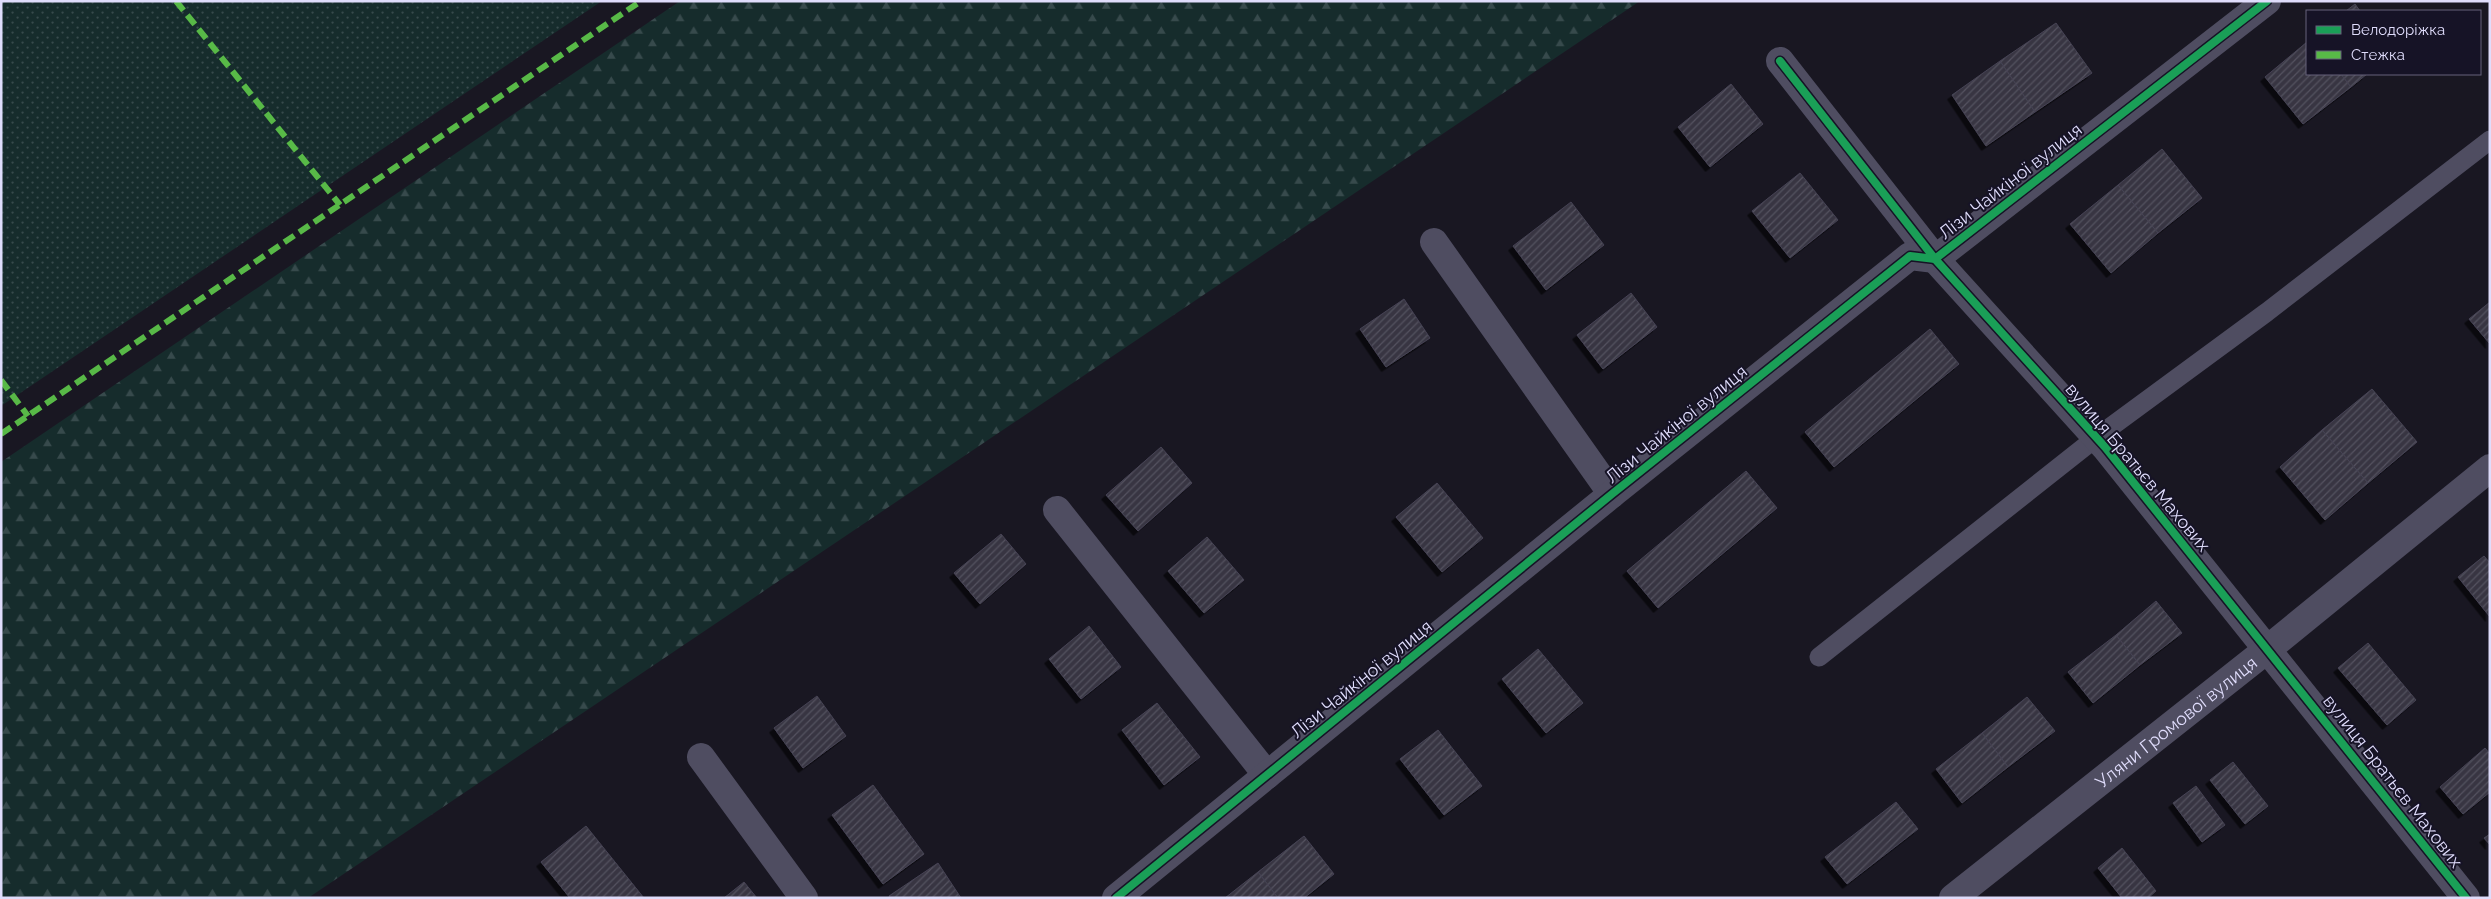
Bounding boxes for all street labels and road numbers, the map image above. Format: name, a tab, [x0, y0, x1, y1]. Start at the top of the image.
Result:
street label: Лізи Чайкіної вулиця	[1934, 119, 2086, 243]
street label: Лізи Чайкіної вулиця	[1601, 361, 1751, 487]
street label: вулиця Братьєв Махових	[2061, 378, 2215, 556]
street label: Лізи Чайкіної вулиця	[1286, 616, 1436, 742]
street label: Уляни Громової вулиця	[2091, 652, 2261, 792]
street label: вулиця Братьєв Махових	[2319, 690, 2467, 872]

